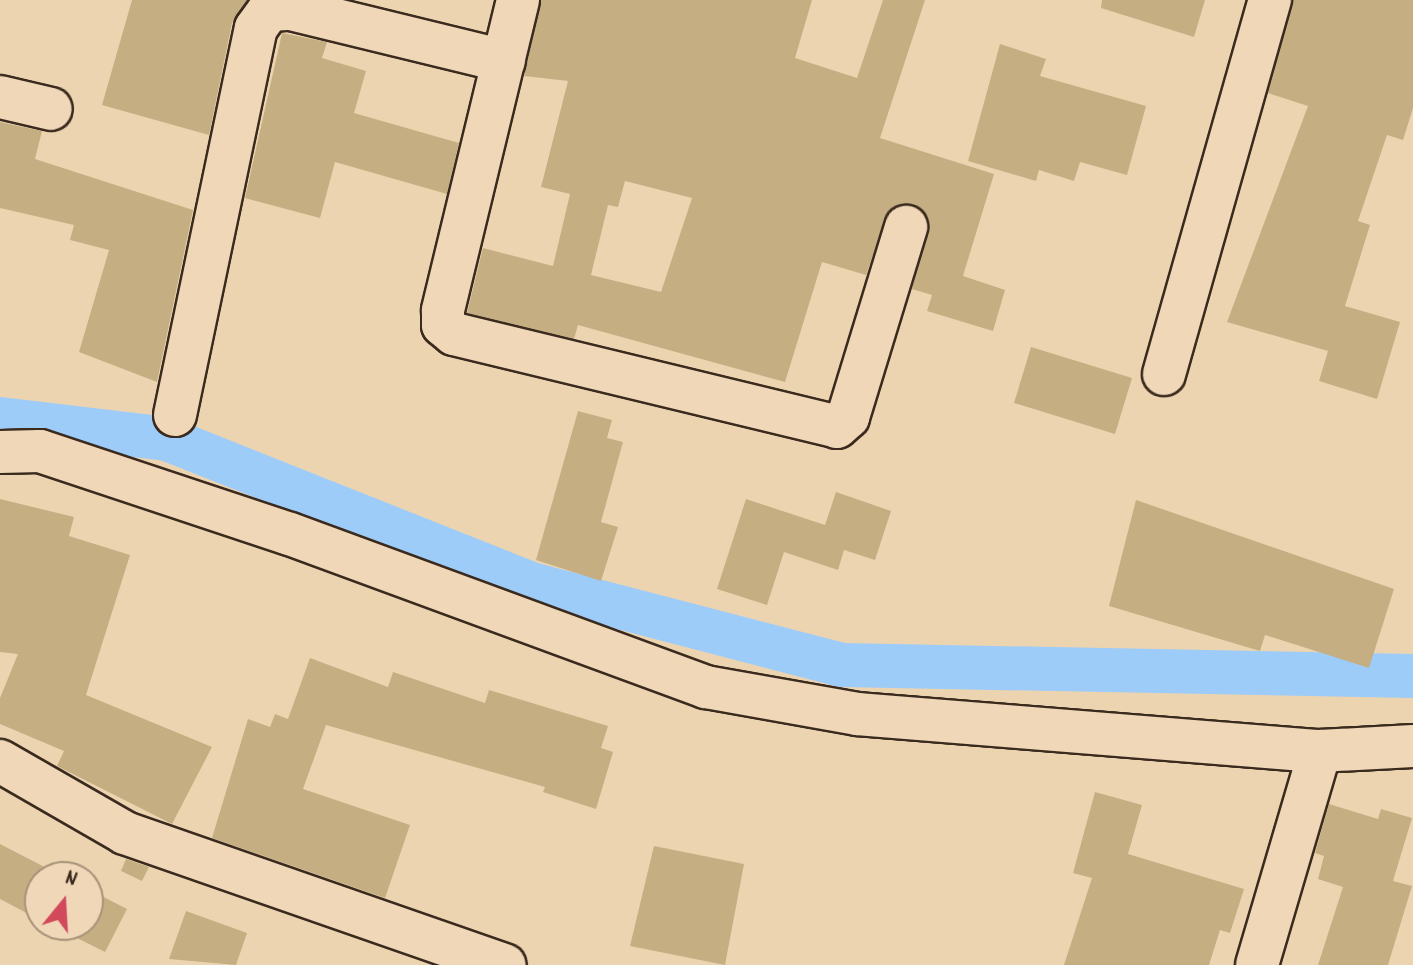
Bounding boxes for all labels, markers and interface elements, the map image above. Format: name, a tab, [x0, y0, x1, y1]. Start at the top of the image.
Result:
north arrow	[24, 861, 104, 941]
text: N	[61, 863, 81, 896]

